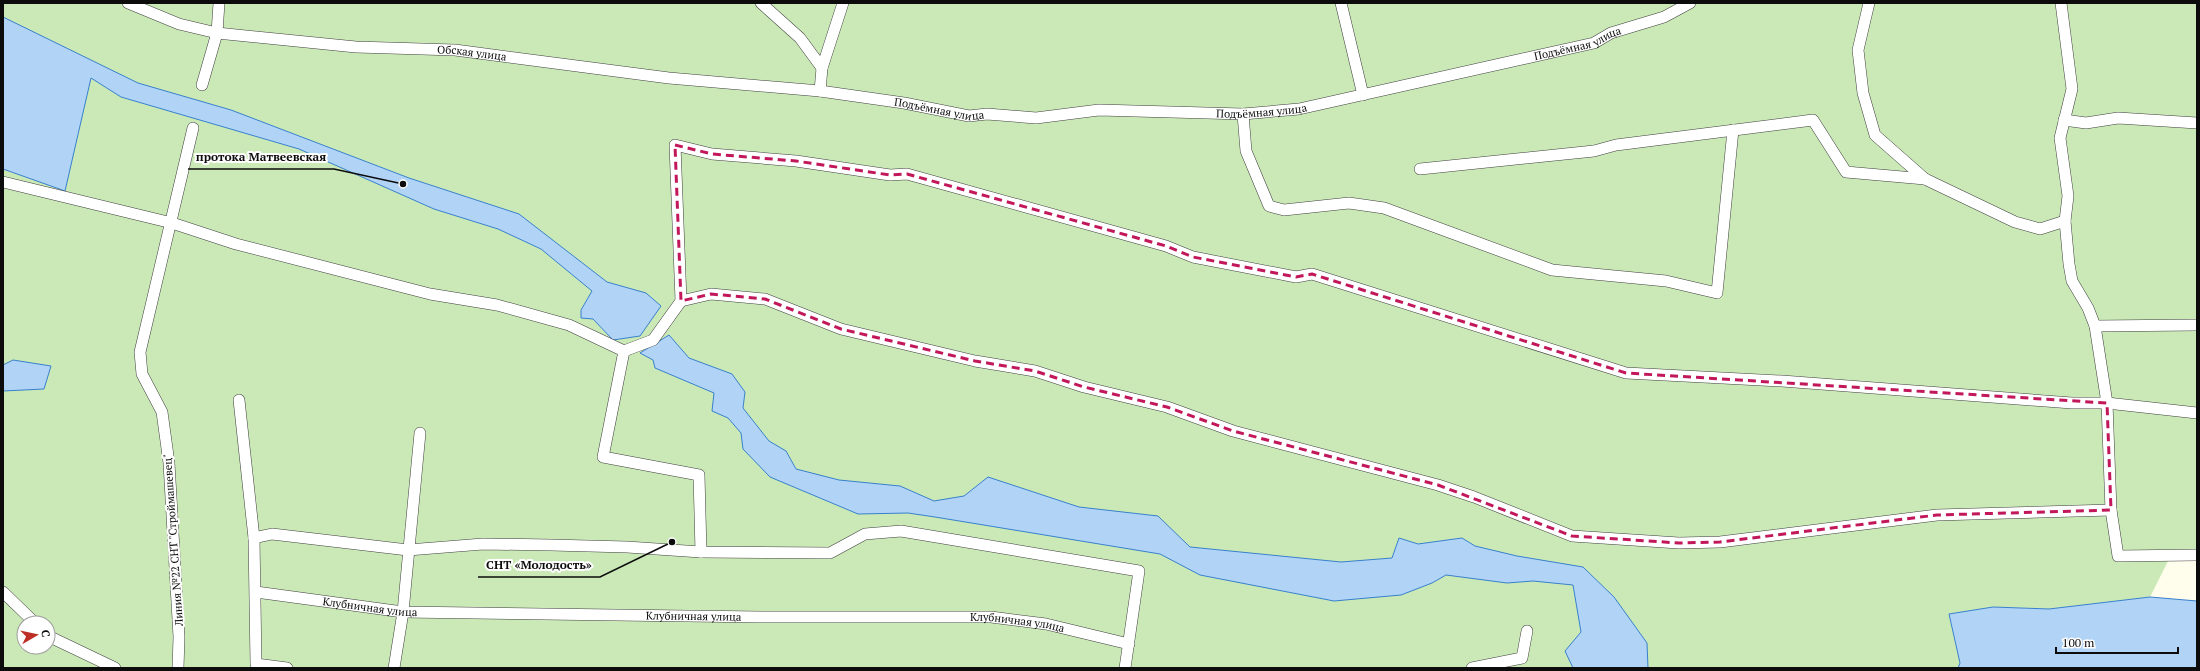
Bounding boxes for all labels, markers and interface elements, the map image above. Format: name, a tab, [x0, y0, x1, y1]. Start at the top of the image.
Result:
street label: Подъёмная улица	[1533, 23, 1623, 63]
street label: Обская улица	[437, 42, 508, 64]
street label: Подъёмная улица	[893, 95, 985, 123]
street label: Подъёмная улица	[1216, 100, 1309, 121]
callout: протока Матвеевская	[188, 145, 334, 169]
text: протока Матвеевская	[196, 149, 326, 164]
street label: Линия №22 СНТ "Строймашевец"	[160, 453, 186, 628]
callout: СНТ «Молодость»	[478, 553, 600, 577]
text: СНТ «Молодость»	[486, 557, 592, 572]
street label: Клубничная улица	[322, 594, 418, 619]
street label: Клубничная улица	[646, 608, 742, 624]
street label: Клубничная улица	[970, 610, 1066, 635]
north arrow	[16, 615, 56, 655]
text: С	[38, 629, 53, 638]
scale bar	[2056, 629, 2178, 655]
text: 100 m	[2062, 635, 2095, 650]

